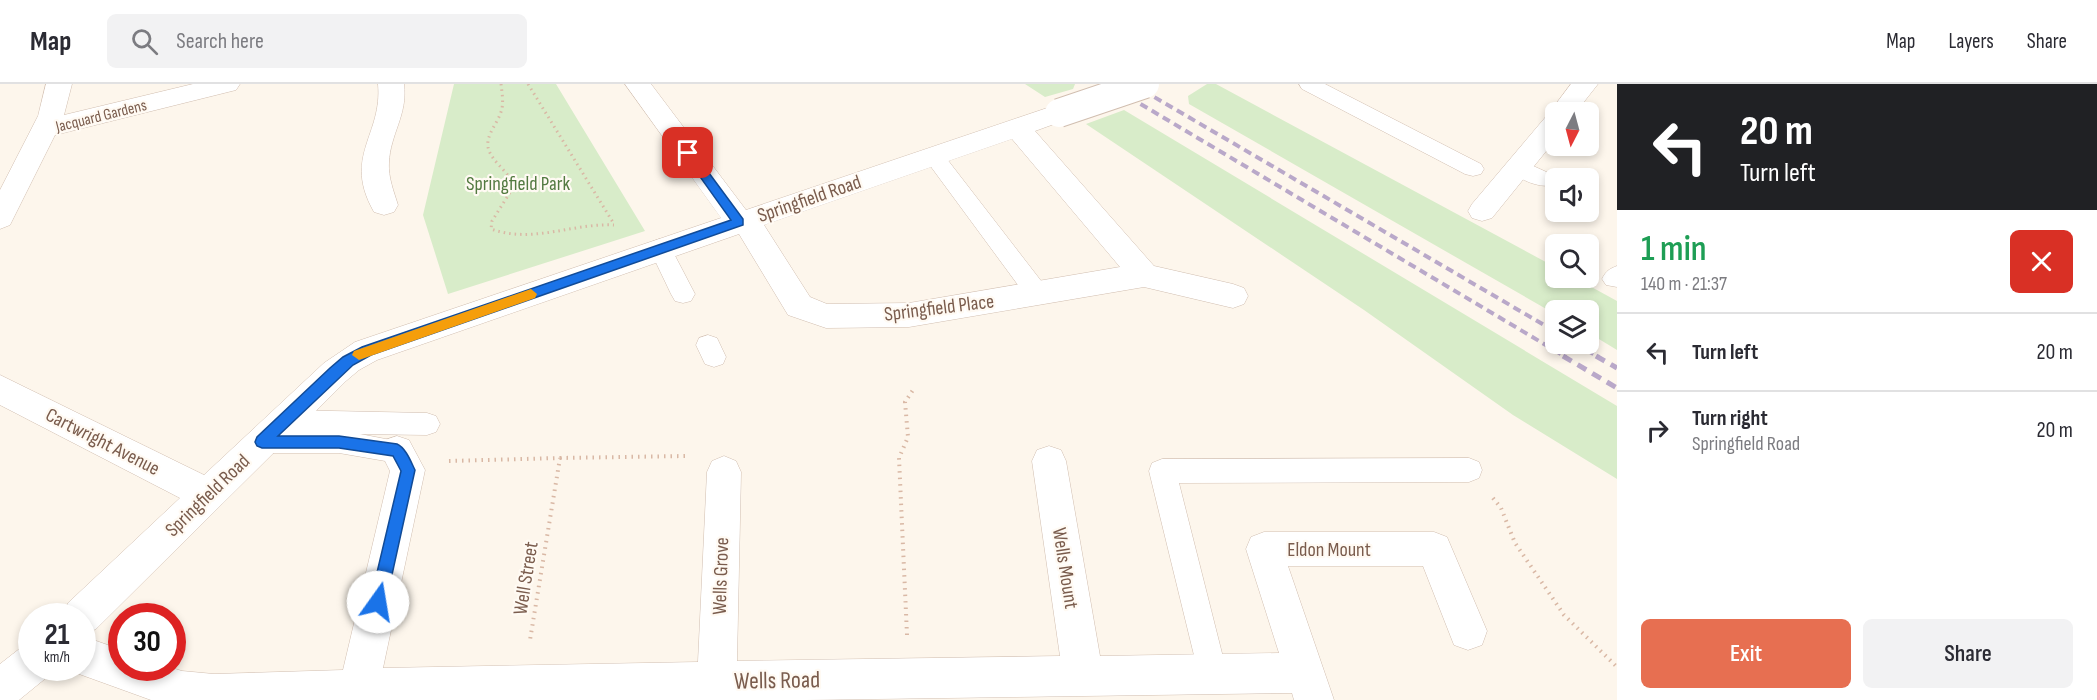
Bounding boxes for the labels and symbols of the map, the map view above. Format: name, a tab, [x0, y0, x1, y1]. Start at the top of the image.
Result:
street label: Jacquard Gardens	[53, 96, 149, 137]
north arrow	[1545, 102, 1599, 156]
pin	[662, 127, 713, 178]
street label: Springfield Road	[754, 170, 864, 228]
park label: Springfield Park	[466, 172, 570, 196]
street label: Springfield Place	[883, 289, 996, 327]
street label: Cartwright Avenue	[42, 403, 164, 481]
street label: Springfield Road	[160, 450, 255, 542]
street label: Wells Mount	[1047, 526, 1083, 610]
street label: Wells Grove	[708, 537, 734, 615]
street label: Eldon Mount	[1287, 538, 1371, 562]
street label: Well Street	[508, 540, 544, 616]
position arrow	[346, 570, 410, 634]
speed limit sign: 30	[108, 603, 186, 681]
street label: Wells Road	[734, 665, 820, 696]

